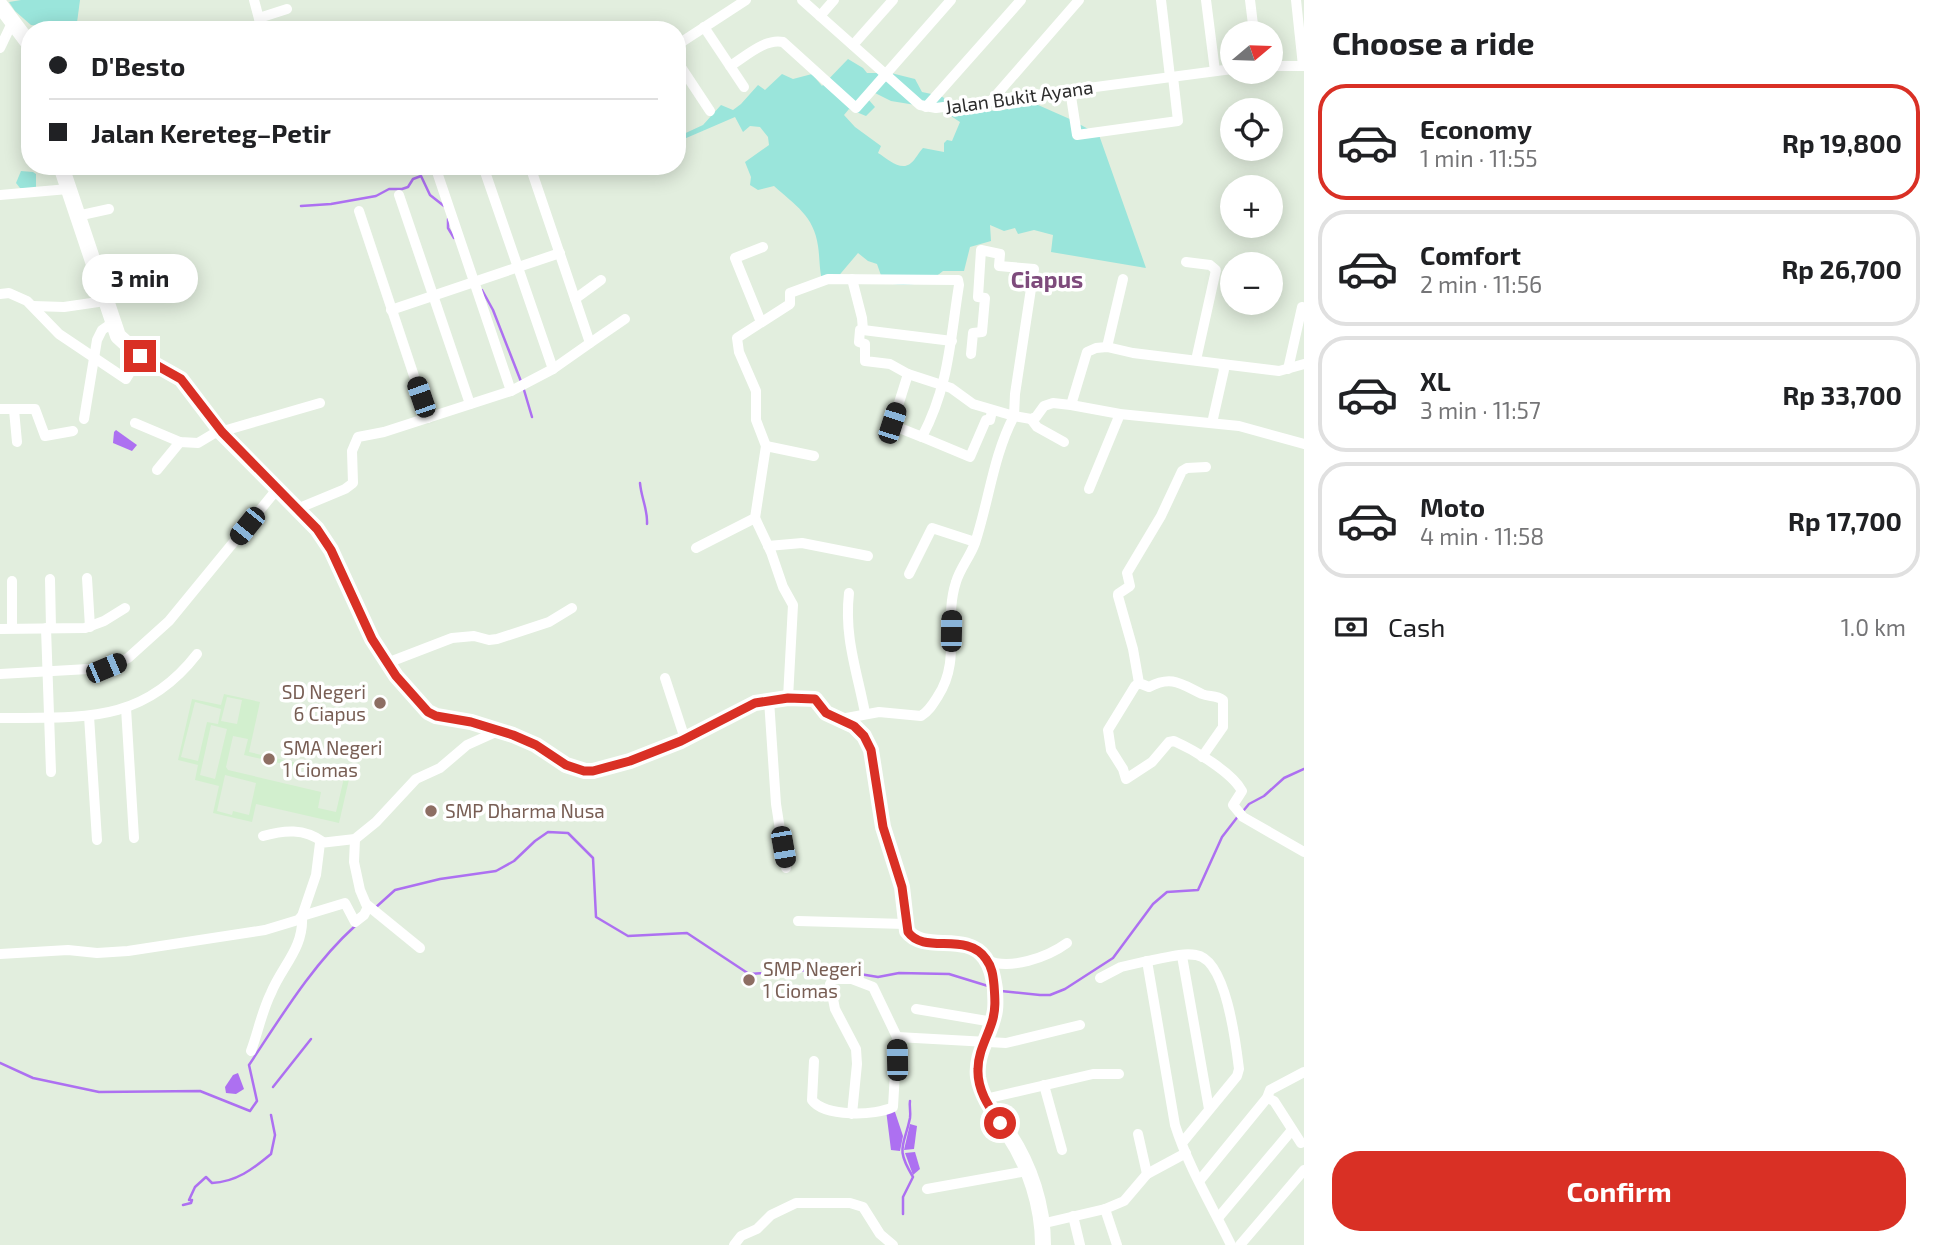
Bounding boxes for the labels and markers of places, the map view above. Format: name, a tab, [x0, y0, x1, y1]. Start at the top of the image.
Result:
place label: SD Negeri 6 Ciapus	[282, 680, 366, 725]
marker: SD Negeri 6 Ciapus	[372, 695, 388, 711]
place label: SMA Negeri 1 Ciomas	[283, 736, 383, 781]
marker: SMA Negeri 1 Ciomas	[261, 751, 277, 767]
place label: SMP Dharma Nusa	[445, 799, 605, 822]
marker: SMP Dharma Nusa	[423, 803, 439, 819]
place label: SMP Negeri 1 Ciomas	[763, 957, 862, 1002]
marker: SMP Negeri 1 Ciomas	[741, 972, 757, 988]

